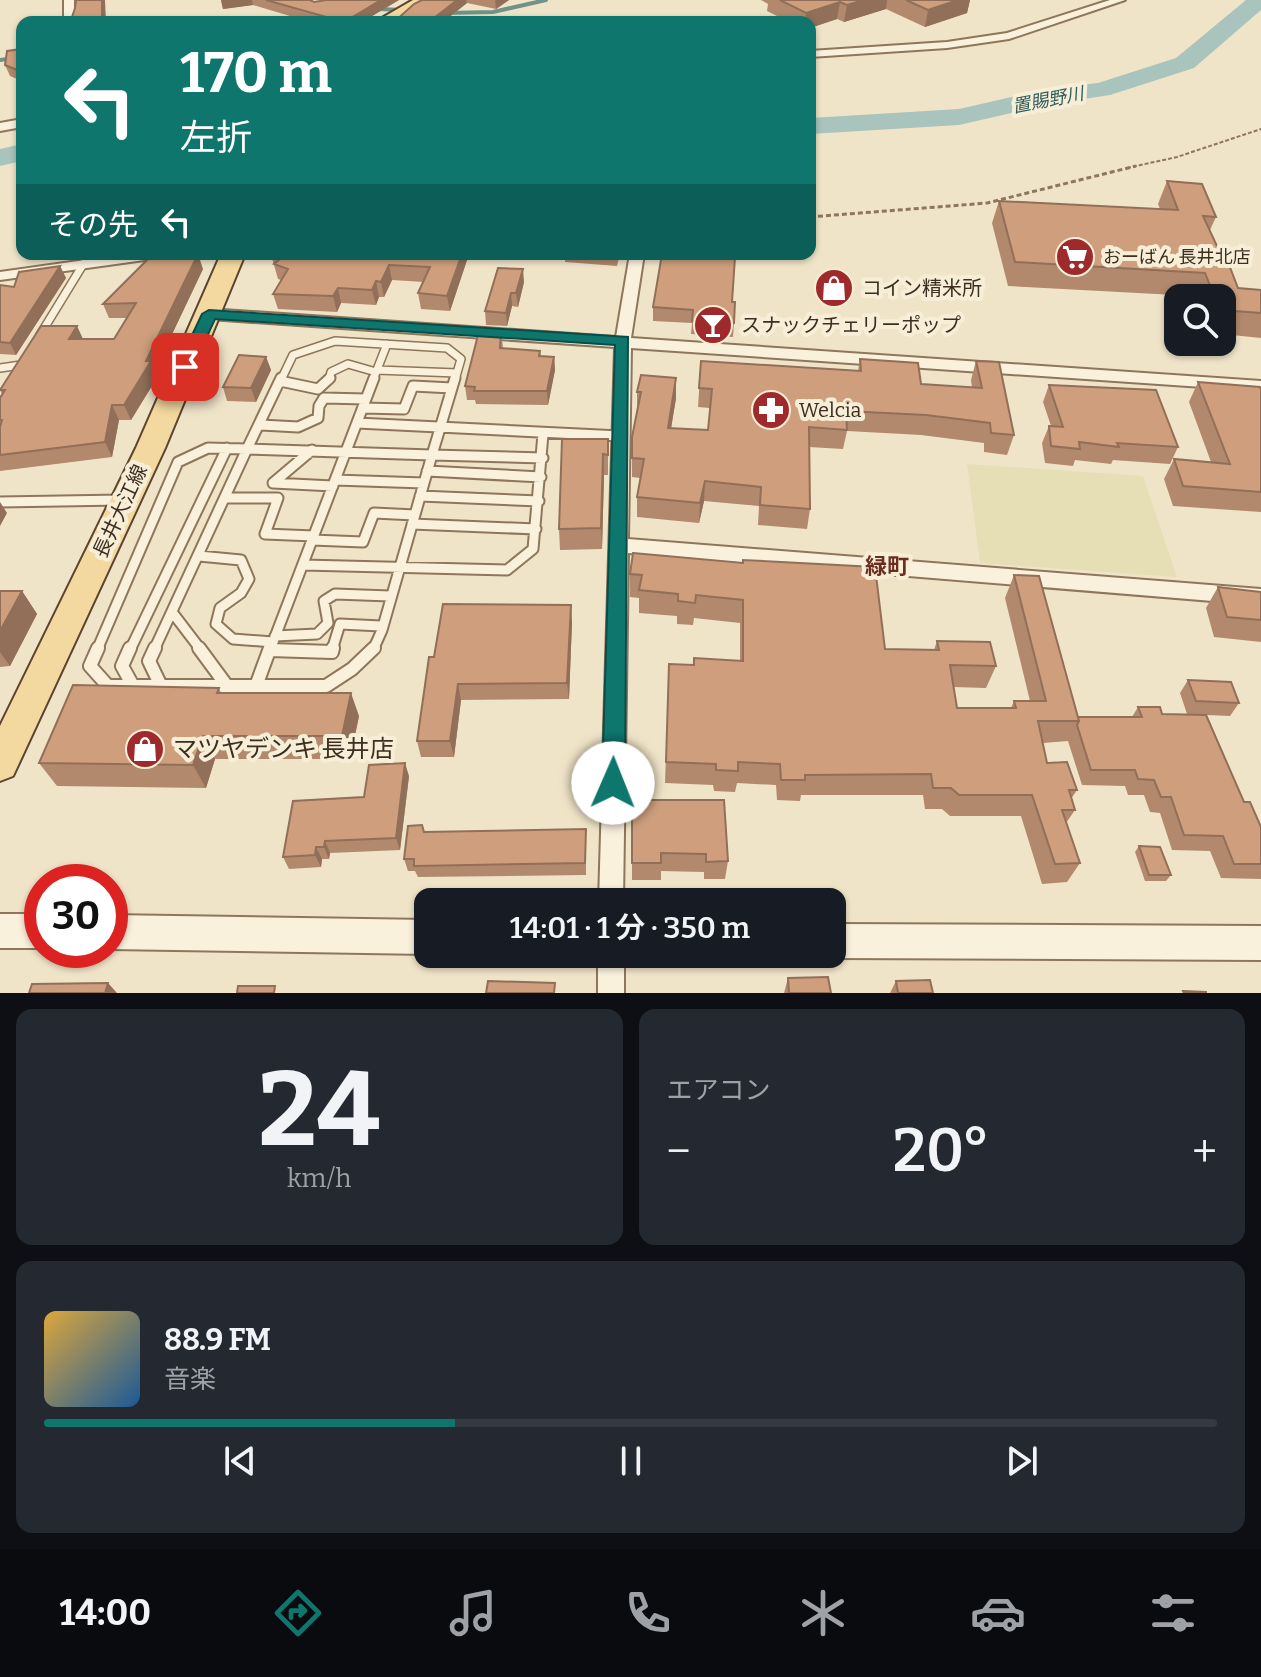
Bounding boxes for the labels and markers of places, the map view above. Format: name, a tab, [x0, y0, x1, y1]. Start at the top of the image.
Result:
supermarket icon: おーばん 長井北店	[1054, 236, 1096, 278]
place label: おーばん 長井北店	[1103, 246, 1251, 268]
shop icon: コイン精米所	[813, 267, 855, 309]
place label: コイン精米所	[862, 276, 982, 300]
bar icon: スナックチェリーポップ	[692, 304, 734, 346]
place label: スナックチェリーポップ	[741, 313, 961, 337]
pin	[151, 333, 219, 401]
pharmacy icon: Welcia	[750, 389, 792, 431]
place label: Welcia	[799, 398, 861, 422]
shop icon: マツヤデンキ 長井店	[124, 728, 166, 770]
place label: マツヤデンキ 長井店	[173, 735, 394, 763]

